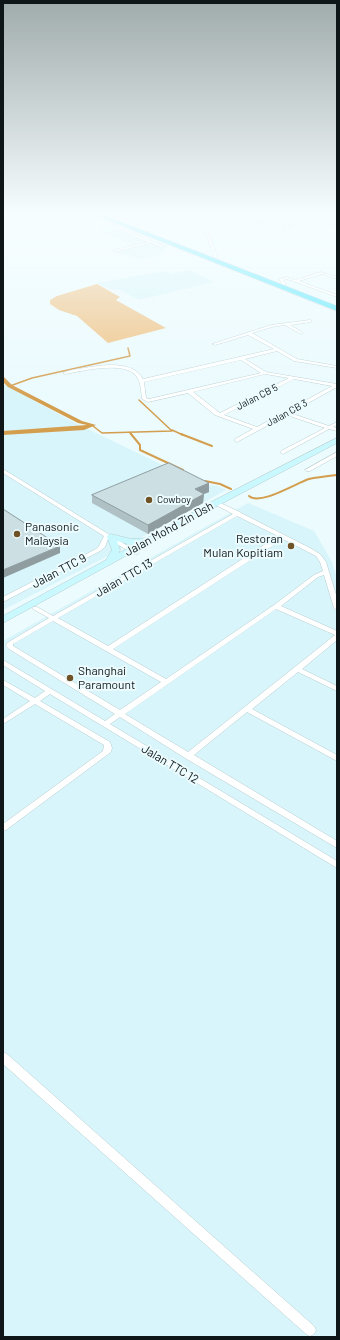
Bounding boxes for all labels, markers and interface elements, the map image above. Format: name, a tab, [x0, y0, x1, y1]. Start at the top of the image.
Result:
street label: Jalan CB 5	[234, 381, 280, 413]
street label: Jalan CB 3	[264, 397, 310, 429]
place label: Cowboy	[157, 494, 191, 506]
marker: Cowboy	[144, 495, 154, 505]
street label: Jalan Mohd Zin Dsh	[122, 499, 216, 559]
place label: Panasonic Malaysia	[25, 520, 79, 548]
marker: Panasonic Malaysia	[12, 529, 22, 539]
place label: Restoran Mulan Kopitiam	[203, 532, 283, 560]
marker: Restoran Mulan Kopitiam	[286, 541, 296, 551]
street label: Jalan TTC 9	[29, 551, 89, 591]
street label: Jalan TTC 13	[93, 556, 155, 600]
place label: Shanghai Paramount	[78, 664, 135, 692]
marker: Shanghai Paramount	[65, 673, 75, 683]
street label: Jalan TTC 12	[139, 741, 201, 787]

